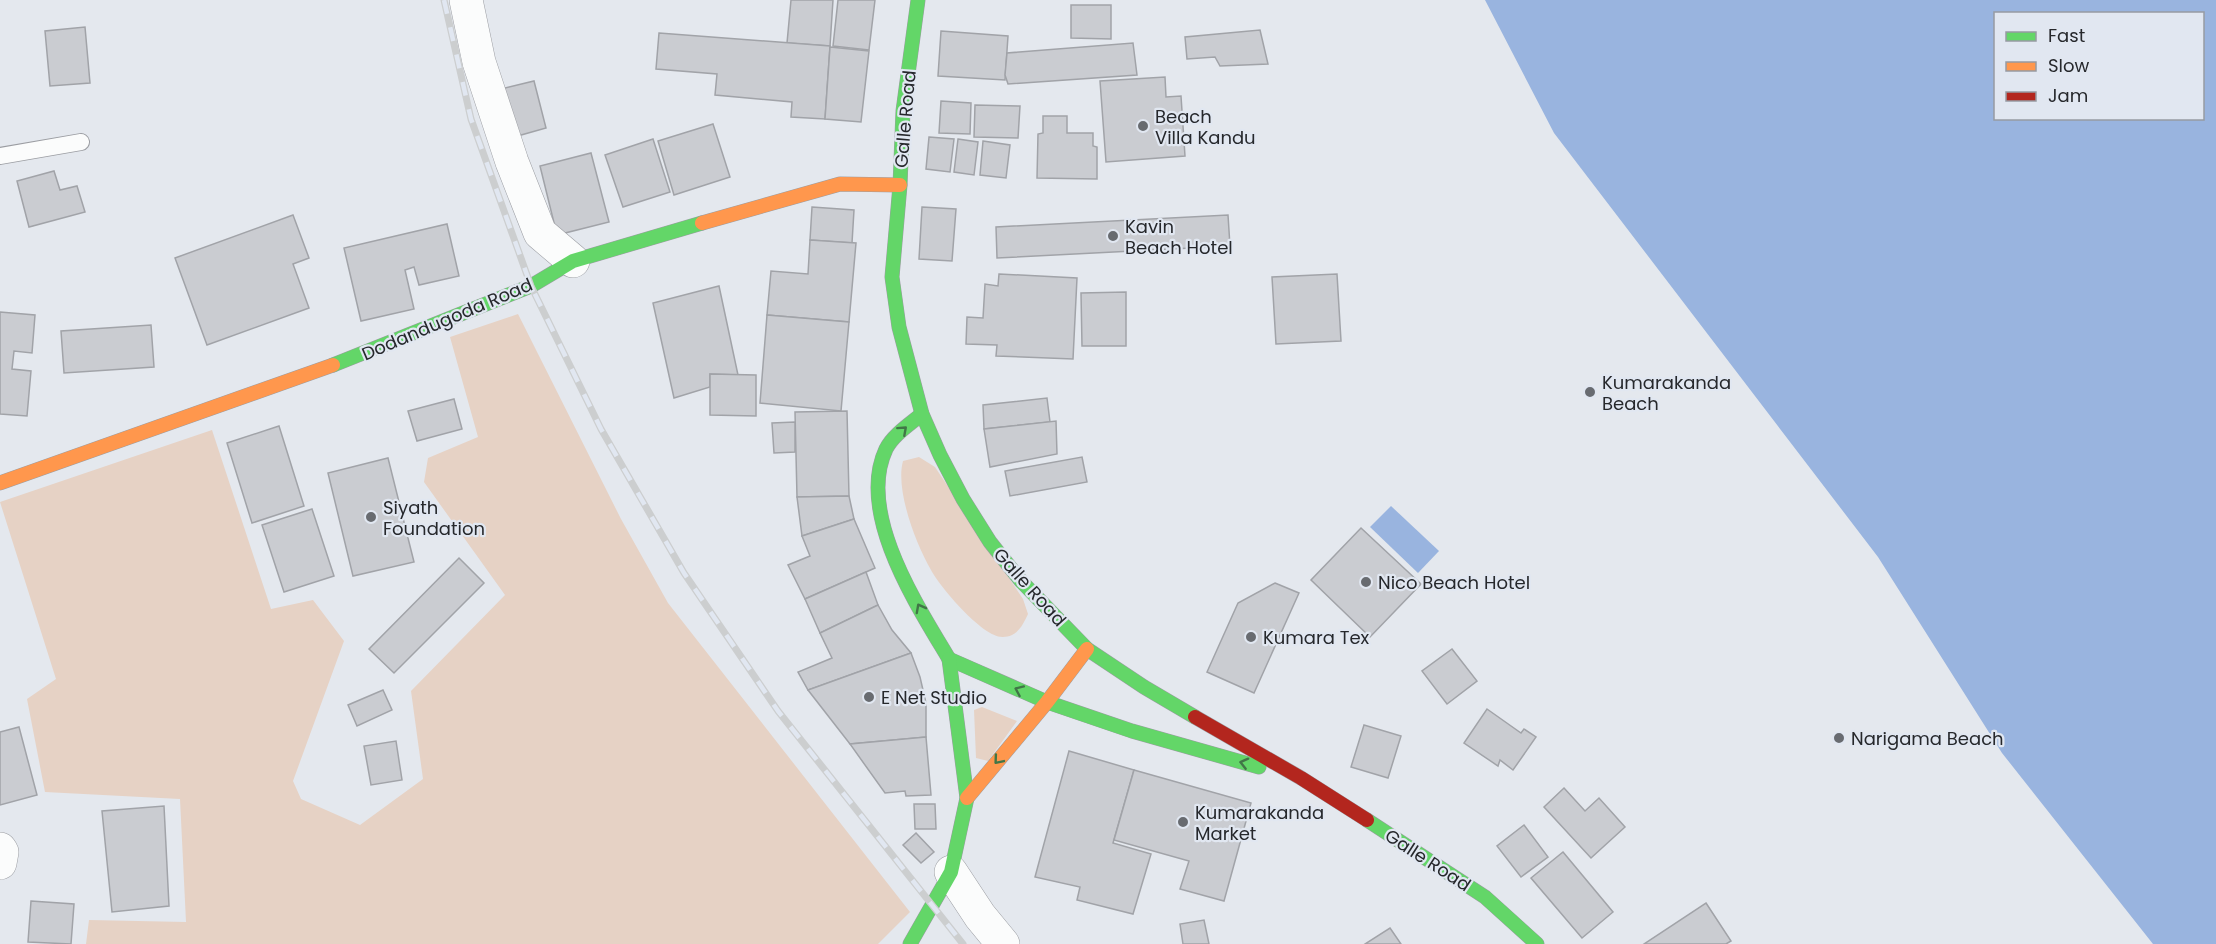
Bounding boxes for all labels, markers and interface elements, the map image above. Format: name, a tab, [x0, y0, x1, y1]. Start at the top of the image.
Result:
legend	[1994, 12, 2204, 120]
text: Fast	[2048, 23, 2085, 48]
text: Slow	[2048, 53, 2090, 78]
street label: Galle Road	[888, 69, 922, 169]
text: Jam	[2048, 83, 2088, 108]
place label: Beach Villa Kandu	[1155, 104, 1256, 150]
marker: Beach Villa Kandu	[1136, 119, 1150, 133]
place label: Kavin Beach Hotel	[1125, 214, 1233, 260]
marker: Kavin Beach Hotel	[1106, 229, 1120, 243]
street label: Dodandugoda Road	[358, 272, 536, 366]
place label: Kumarakanda Beach	[1602, 370, 1731, 416]
marker: Kumarakanda Beach	[1583, 385, 1597, 399]
one-way arrow	[896, 426, 907, 437]
place label: Siyath Foundation	[383, 495, 485, 541]
marker: Siyath Foundation	[364, 510, 378, 524]
street label: Galle Road	[988, 542, 1072, 632]
place label: Nico Beach Hotel	[1378, 570, 1530, 595]
marker: Nico Beach Hotel	[1359, 575, 1373, 589]
one-way arrow	[916, 604, 927, 614]
place label: Kumara Tex	[1263, 625, 1370, 650]
marker: Kumara Tex	[1244, 630, 1258, 644]
place label: E Net Studio	[881, 685, 987, 710]
one-way arrow	[1015, 685, 1026, 697]
marker: E Net Studio	[862, 690, 876, 704]
place label: Narigama Beach	[1851, 726, 2004, 751]
marker: Narigama Beach	[1832, 731, 1846, 745]
one-way arrow	[994, 754, 1005, 765]
one-way arrow	[1240, 758, 1250, 771]
place label: Kumarakanda Market	[1195, 800, 1324, 846]
marker: Kumarakanda Market	[1176, 815, 1190, 829]
street label: Galle Road	[1380, 823, 1476, 897]

